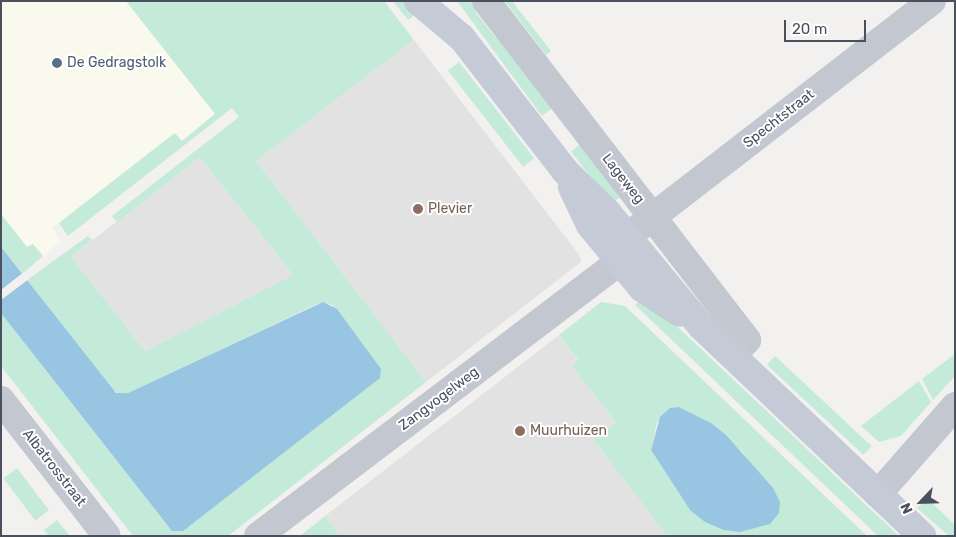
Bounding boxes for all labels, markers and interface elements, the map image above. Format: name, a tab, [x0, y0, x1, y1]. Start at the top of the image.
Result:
scale bar	[786, 10, 868, 42]
text: 20 m	[792, 20, 827, 38]
place label: De Gedragstolk	[67, 55, 166, 71]
marker: De Gedragstolk	[51, 57, 63, 69]
street label: Spechtstraat	[740, 86, 818, 152]
street label: Lageweg	[598, 151, 648, 207]
place label: Plevier	[428, 201, 472, 217]
marker: Plevier	[412, 203, 424, 215]
street label: Zangvogelweg	[396, 364, 482, 434]
place label: Muurhuizen	[530, 423, 607, 439]
marker: Muurhuizen	[514, 425, 526, 437]
street label: Albatrosstraat	[19, 426, 89, 510]
north arrow	[896, 477, 946, 527]
text: N	[897, 500, 917, 516]

